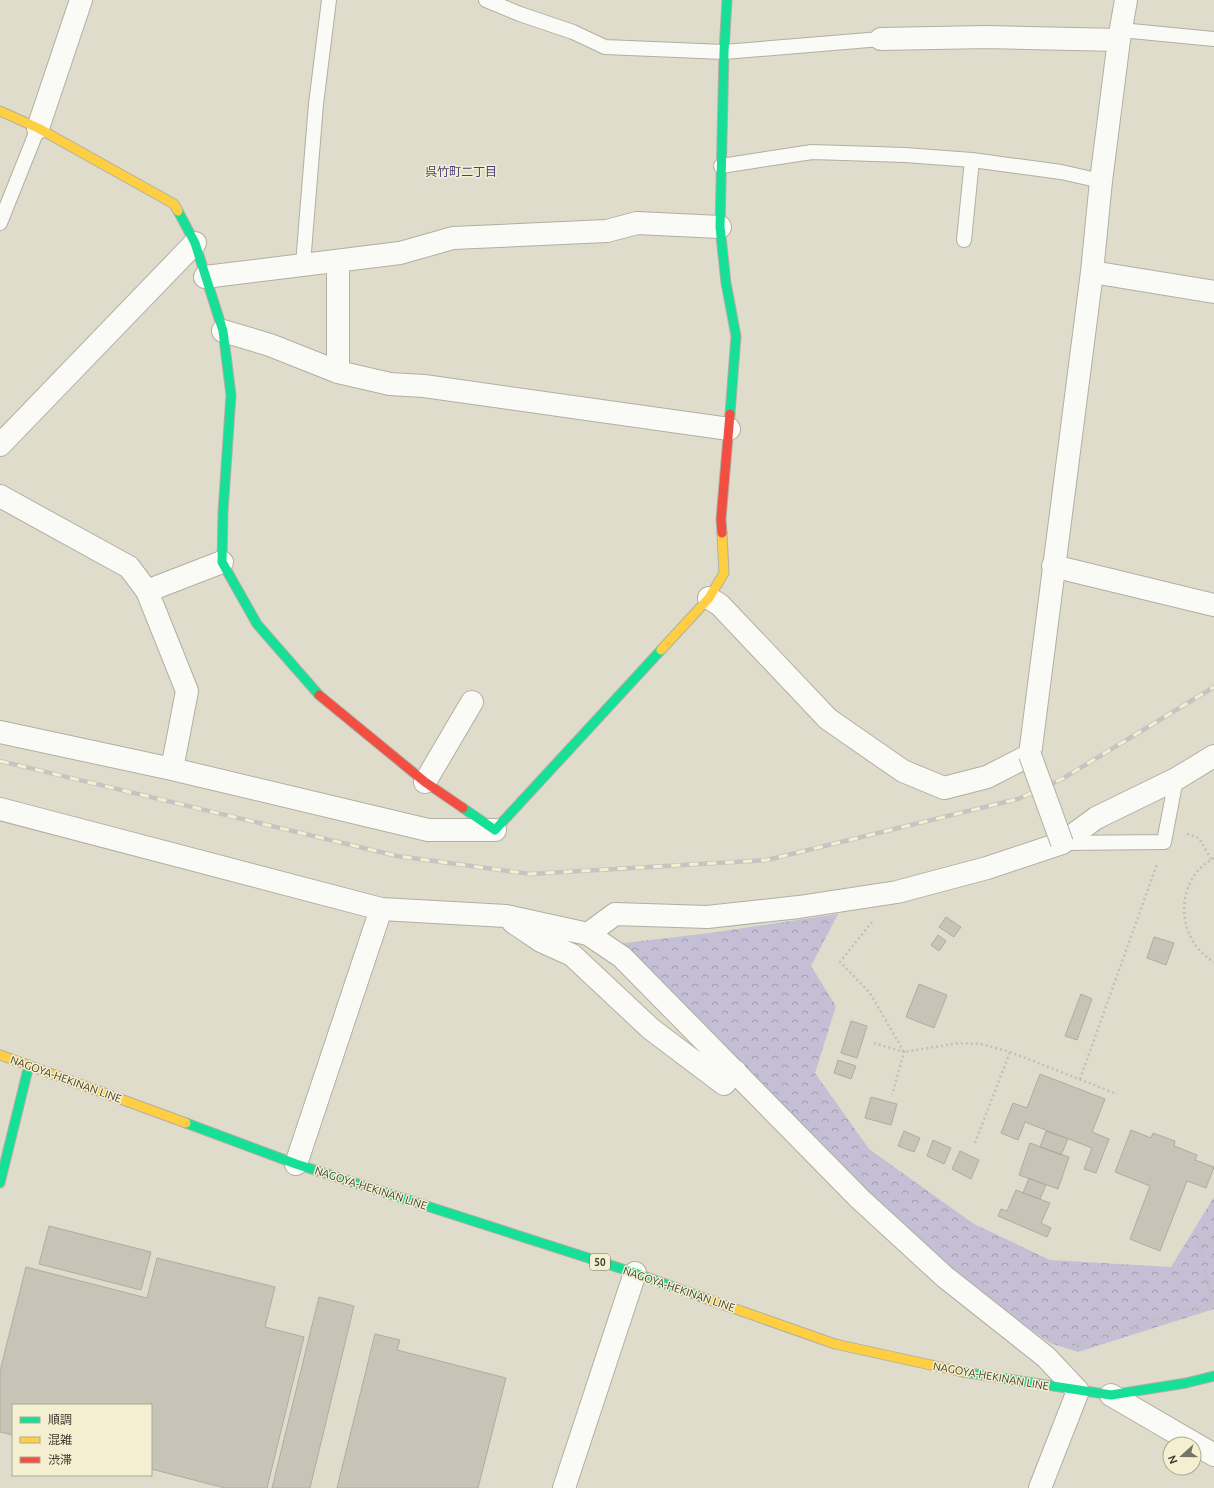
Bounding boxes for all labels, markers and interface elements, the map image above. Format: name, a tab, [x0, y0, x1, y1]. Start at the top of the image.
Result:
district label: 呉竹町二丁目	[425, 165, 497, 178]
street label: NAGOYA-HEKINAN LINE	[9, 1053, 123, 1105]
street label: NAGOYA-HEKINAN LINE	[313, 1164, 429, 1212]
road number: 50	[590, 1254, 610, 1270]
street label: NAGOYA-HEKINAN LINE	[622, 1264, 736, 1314]
street label: NAGOYA-HEKINAN LINE	[932, 1360, 1050, 1392]
legend	[12, 1404, 152, 1476]
text: 順調	[48, 1413, 72, 1426]
text: 混雑	[48, 1433, 72, 1446]
north arrow	[1162, 1436, 1202, 1476]
text: 渋滞	[48, 1453, 72, 1466]
text: N	[1166, 1454, 1180, 1466]

